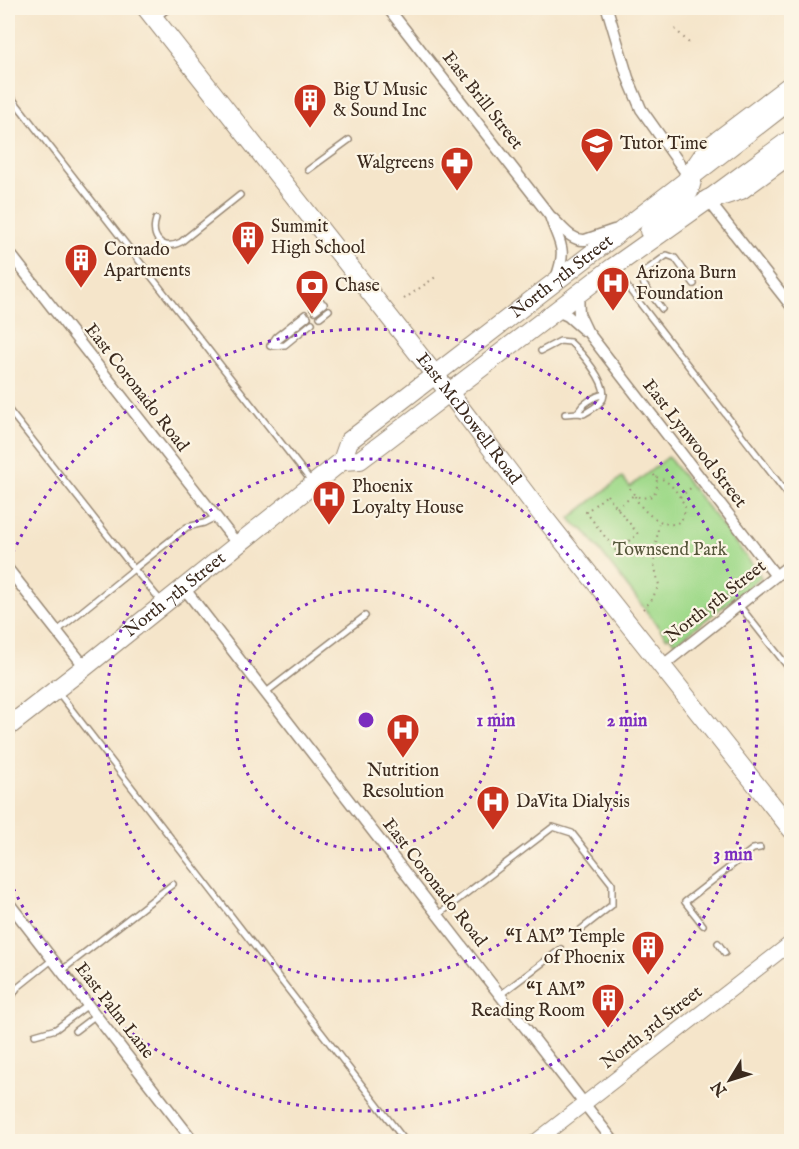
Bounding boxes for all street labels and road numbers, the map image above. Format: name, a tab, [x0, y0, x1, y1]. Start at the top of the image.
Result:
street label: East Brill Street	[436, 47, 528, 155]
street label: North 7th Street	[506, 230, 618, 324]
street label: East Coronado Road	[79, 319, 194, 457]
street label: East McDowell Road	[411, 348, 526, 489]
street label: East Lynwood Street	[637, 375, 751, 513]
street label: North 7th Street	[119, 547, 231, 643]
street label: North 5th Street	[661, 555, 771, 649]
street label: East Coronado Road	[377, 814, 492, 952]
street label: East Palm Lane	[69, 958, 159, 1064]
street label: North 3rd Street	[597, 981, 707, 1075]

